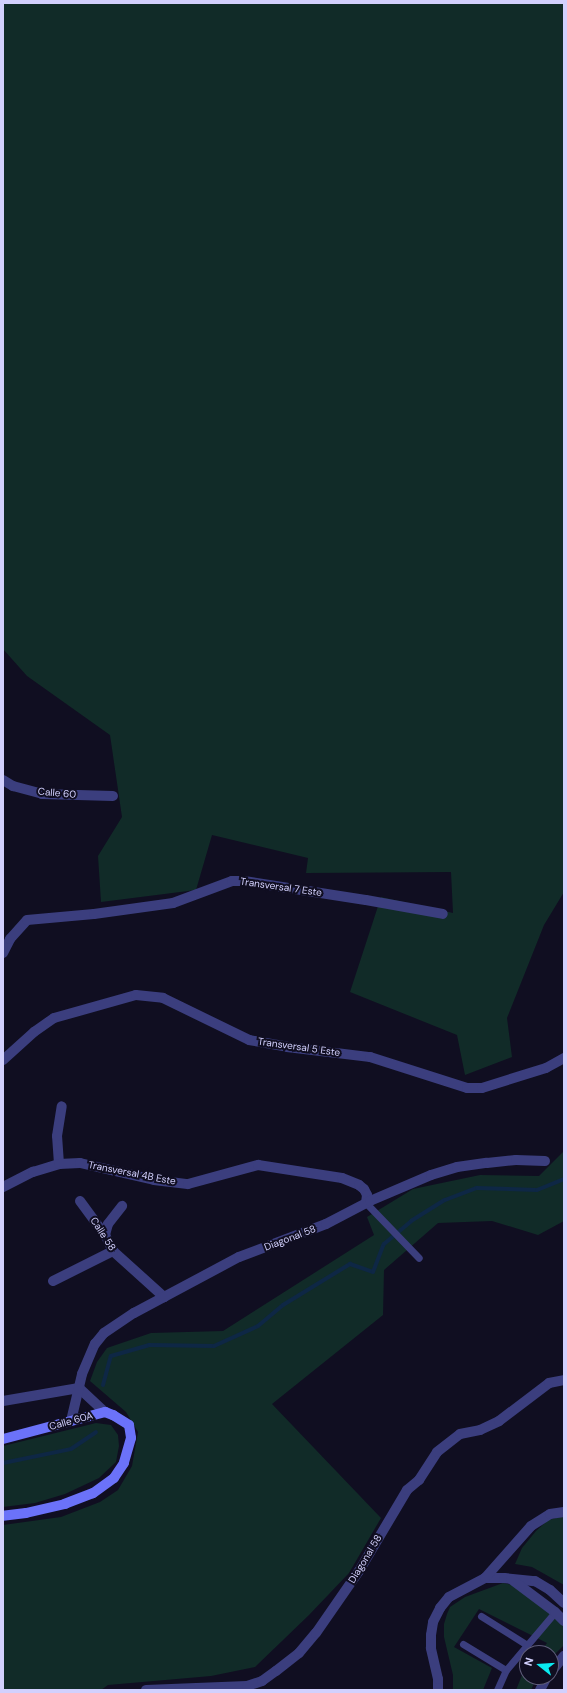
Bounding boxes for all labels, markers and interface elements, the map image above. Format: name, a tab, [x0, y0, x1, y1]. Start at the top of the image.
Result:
street label: Calle 60	[37, 785, 77, 801]
street label: Transversal 7 Este	[239, 875, 323, 899]
street label: Transversal 5 Este	[257, 1035, 341, 1059]
street label: Transversal 4B Este	[87, 1159, 177, 1187]
street label: Calle 58	[88, 1215, 118, 1253]
street label: Diagonal 58	[263, 1223, 317, 1253]
street label: Calle 60A	[48, 1409, 94, 1433]
street label: Diagonal 58	[346, 1533, 384, 1585]
north arrow	[519, 1645, 559, 1685]
text: N	[521, 1656, 536, 1668]

